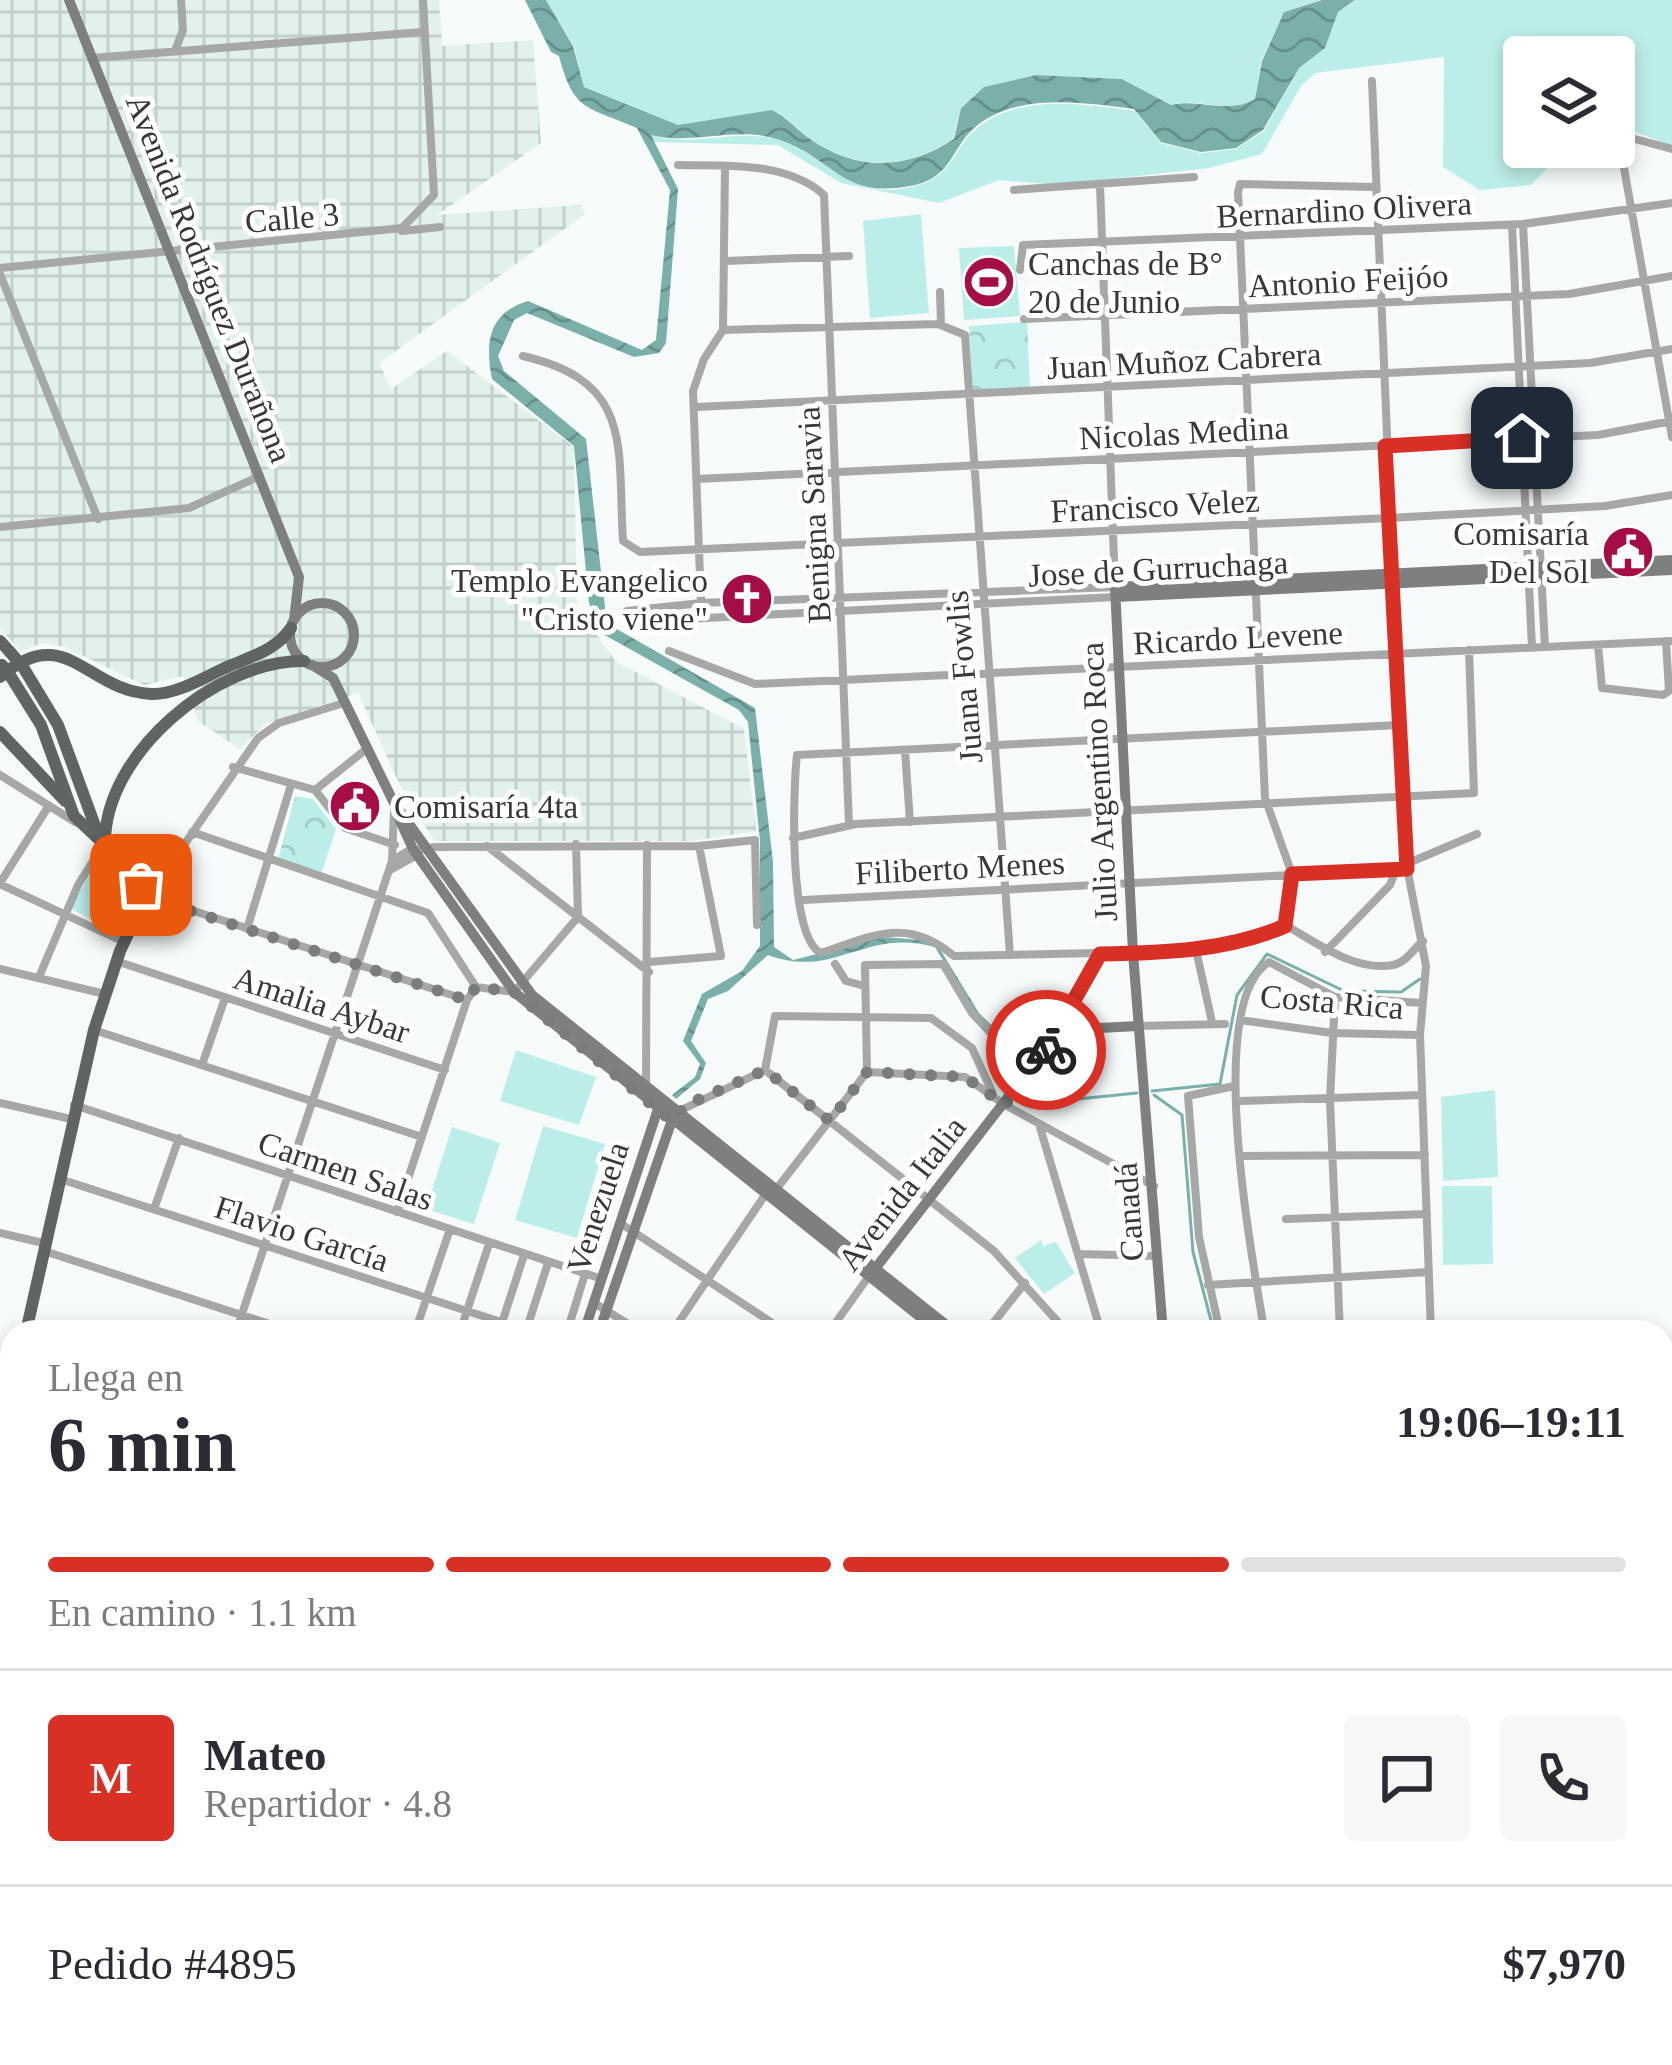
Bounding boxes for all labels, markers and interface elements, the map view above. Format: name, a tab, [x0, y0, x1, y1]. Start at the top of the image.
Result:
map controls	[1503, 36, 1635, 168]
button: layers	[1503, 36, 1635, 168]
street label: Avenida Rodríguez Durañona	[119, 89, 300, 468]
street label: Bernardino Olivera	[1215, 185, 1473, 235]
street label: Calle 3	[243, 196, 341, 240]
place label: Canchas de B° 20 de Junio	[1028, 246, 1223, 320]
sports icon: Canchas de B° 20 de Junio	[961, 254, 1017, 310]
street label: Antonio Feijóo	[1247, 258, 1449, 304]
street label: Juan Muñoz Cabrera	[1046, 336, 1323, 386]
pin	[1471, 387, 1573, 489]
street label: Benigna Saravia	[790, 405, 838, 624]
icon: home	[1489, 405, 1555, 471]
street label: Nicolas Medina	[1078, 410, 1290, 456]
street label: Francisco Velez	[1050, 483, 1260, 529]
place label: Comisaría Del Sol	[1453, 516, 1589, 590]
public building icon: Comisaría Del Sol	[1600, 524, 1656, 580]
street label: Jose de Gurruchaga	[1027, 544, 1289, 594]
place label: Templo Evangelico "Cristo viene"	[451, 563, 708, 637]
church icon: Templo Evangelico "Cristo viene"	[719, 571, 775, 627]
street label: Juana Fowlis	[939, 589, 989, 765]
street label: Ricardo Levene	[1132, 615, 1344, 661]
street label: Julio Argentino Roca	[1074, 641, 1124, 923]
public building icon: Comisaría 4ta	[327, 778, 383, 834]
place label: Comisaría 4ta	[394, 789, 579, 825]
pin	[90, 834, 192, 936]
street label: Filiberto Menes	[854, 845, 1066, 891]
icon: bag	[108, 852, 174, 918]
street label: Amalia Aybar	[229, 960, 414, 1050]
street label: Costa Rica	[1259, 978, 1405, 1026]
courier	[986, 990, 1106, 1110]
icon: bike	[1013, 1017, 1079, 1083]
street label: Avenida Italia	[831, 1109, 973, 1278]
street label: Carmen Salas	[254, 1124, 438, 1218]
street label: Venezuela	[560, 1137, 636, 1277]
street label: Canadá	[1108, 1161, 1150, 1263]
street label: Flavio García	[210, 1189, 393, 1279]
text: Llega en	[48, 1356, 183, 1399]
text: 19:06–19:11	[1396, 1397, 1626, 1447]
text: 6 min	[48, 1401, 237, 1488]
text: En camino · 1.1 km	[48, 1591, 357, 1634]
button: chat	[1344, 1715, 1470, 1841]
button: phone	[1500, 1715, 1626, 1841]
text: Mateo	[204, 1730, 326, 1780]
text: M	[90, 1753, 132, 1803]
text: Repartidor · 4.8	[204, 1782, 452, 1825]
text: Pedido #4895	[48, 1939, 297, 1989]
text: $7,970	[1502, 1939, 1626, 1989]

